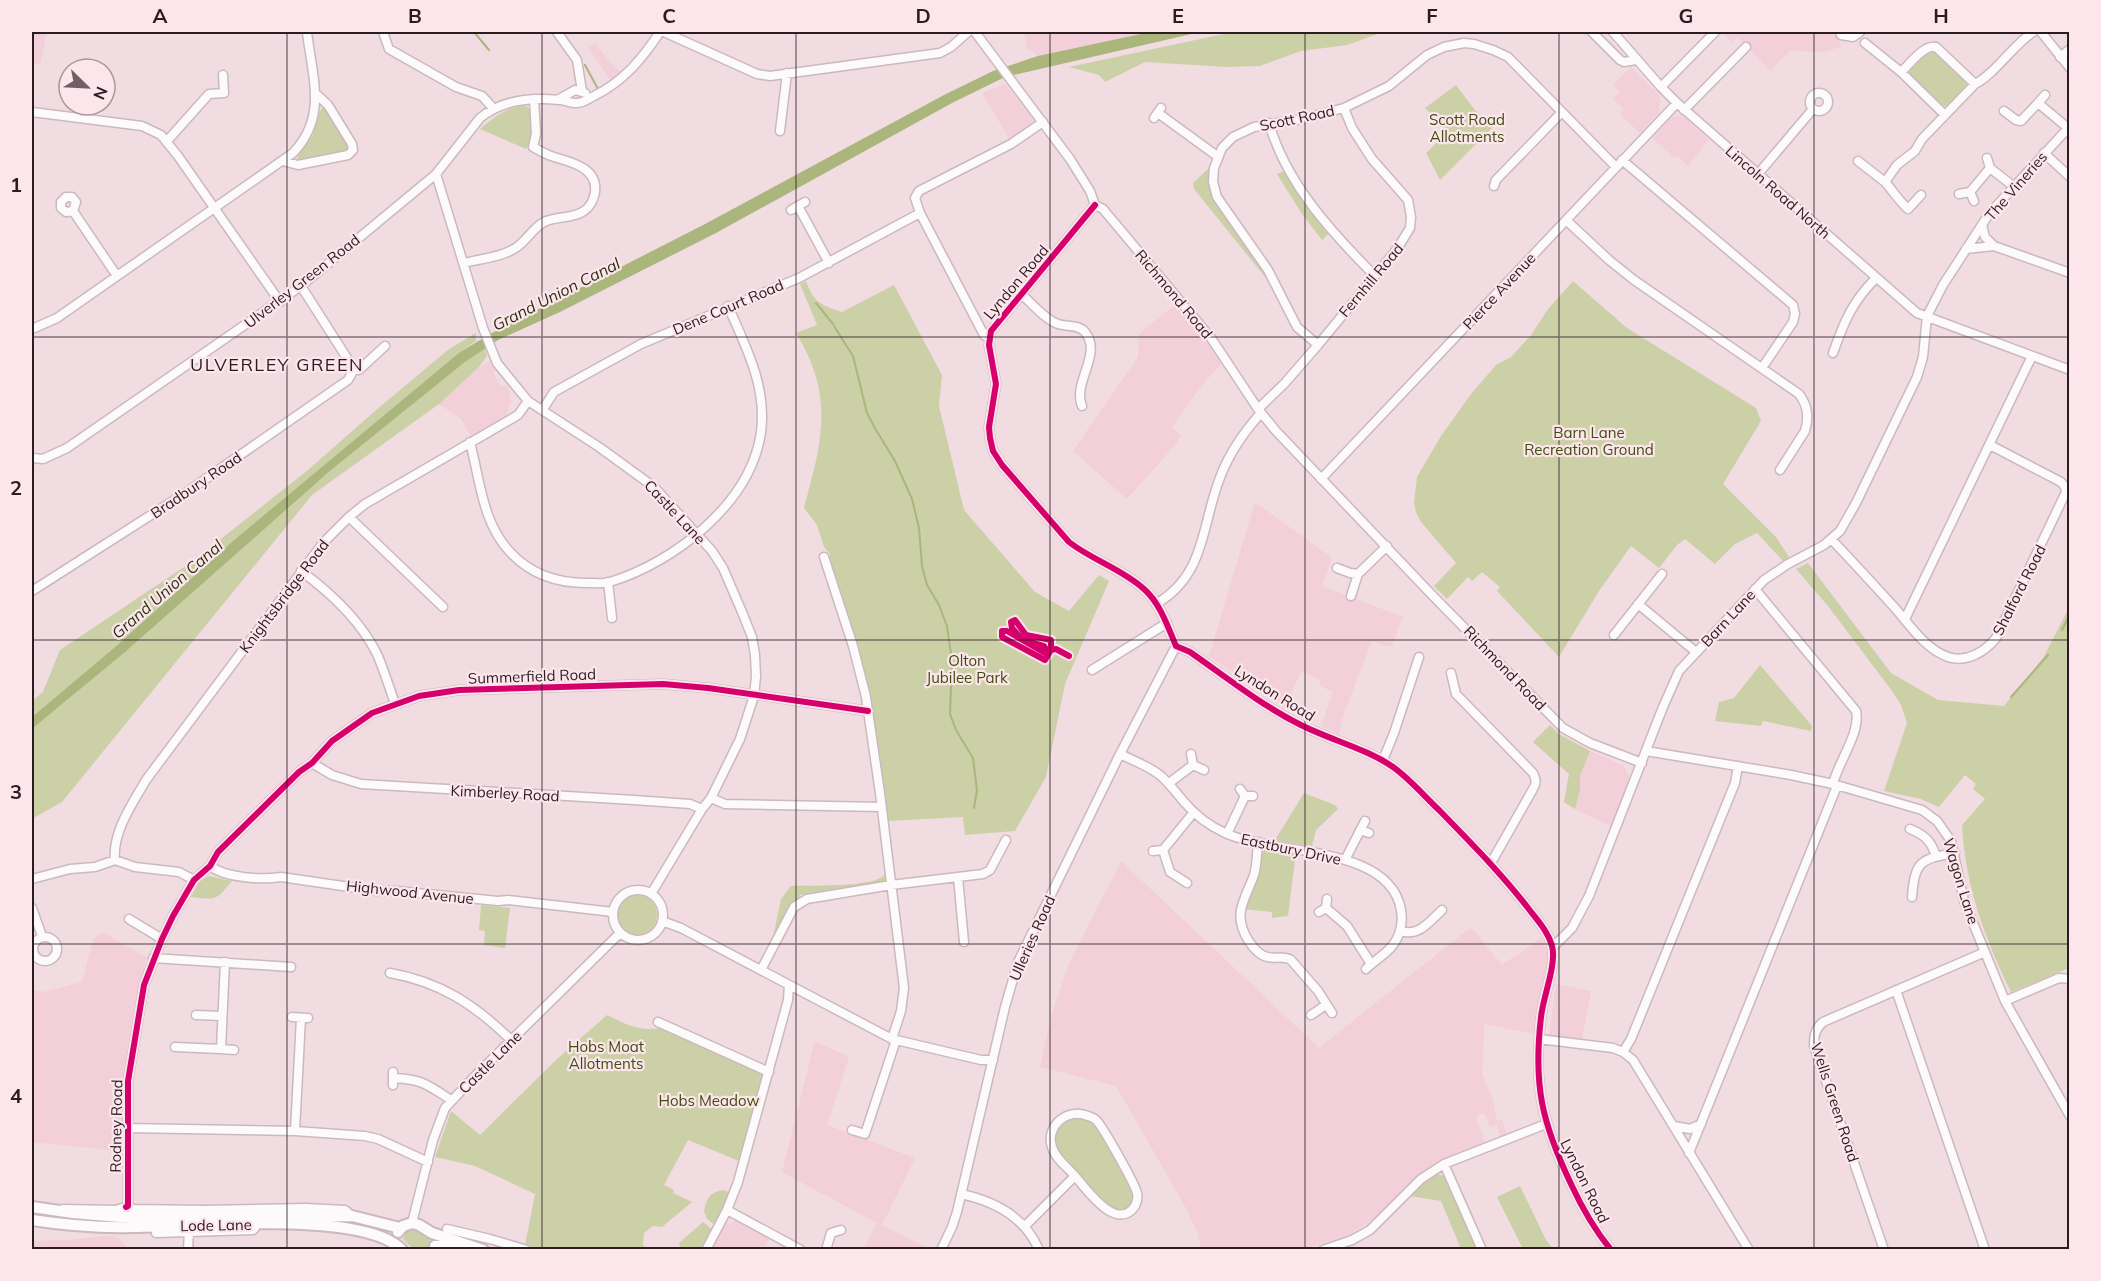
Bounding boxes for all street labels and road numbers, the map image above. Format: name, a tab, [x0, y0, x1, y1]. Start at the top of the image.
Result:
street label: Scott Road	[1258, 101, 1336, 135]
street label: Lincoln Road North	[1722, 141, 1834, 243]
street label: The Vineries	[1981, 147, 2051, 225]
street label: Ulverley Green Road	[240, 230, 364, 332]
street label: Fernhill Road	[1335, 239, 1407, 321]
street label: Lyndon Road	[979, 241, 1053, 323]
street label: Richmond Road	[1131, 246, 1217, 342]
street label: Pierce Avenue	[1458, 249, 1540, 333]
street label: Dene Court Road	[670, 275, 786, 339]
street label: Bradbury Road	[147, 448, 245, 522]
street label: Castle Lane	[640, 476, 710, 548]
street label: Knightsbridge Road	[235, 535, 333, 657]
street label: Shalford Road	[1988, 542, 2050, 638]
street label: Barn Lane	[1697, 585, 1759, 651]
street label: Richmond Road	[1460, 622, 1550, 714]
street label: Lyndon Road	[1231, 661, 1319, 725]
street label: Summerfield Road	[468, 664, 596, 688]
street label: Kimberley Road	[450, 781, 560, 805]
street label: Eastbury Drive	[1239, 829, 1343, 869]
street label: Wagon Lane	[1939, 836, 1983, 926]
street label: Highwood Avenue	[345, 876, 475, 908]
street label: Ulleries Road	[1005, 892, 1059, 984]
street label: Castle Lane	[455, 1027, 525, 1097]
street label: Wells Green Road	[1807, 1040, 1863, 1164]
street label: Rodney Road	[106, 1079, 126, 1173]
street label: Lyndon Road	[1556, 1136, 1614, 1226]
street label: Lode Lane	[180, 1215, 252, 1235]

